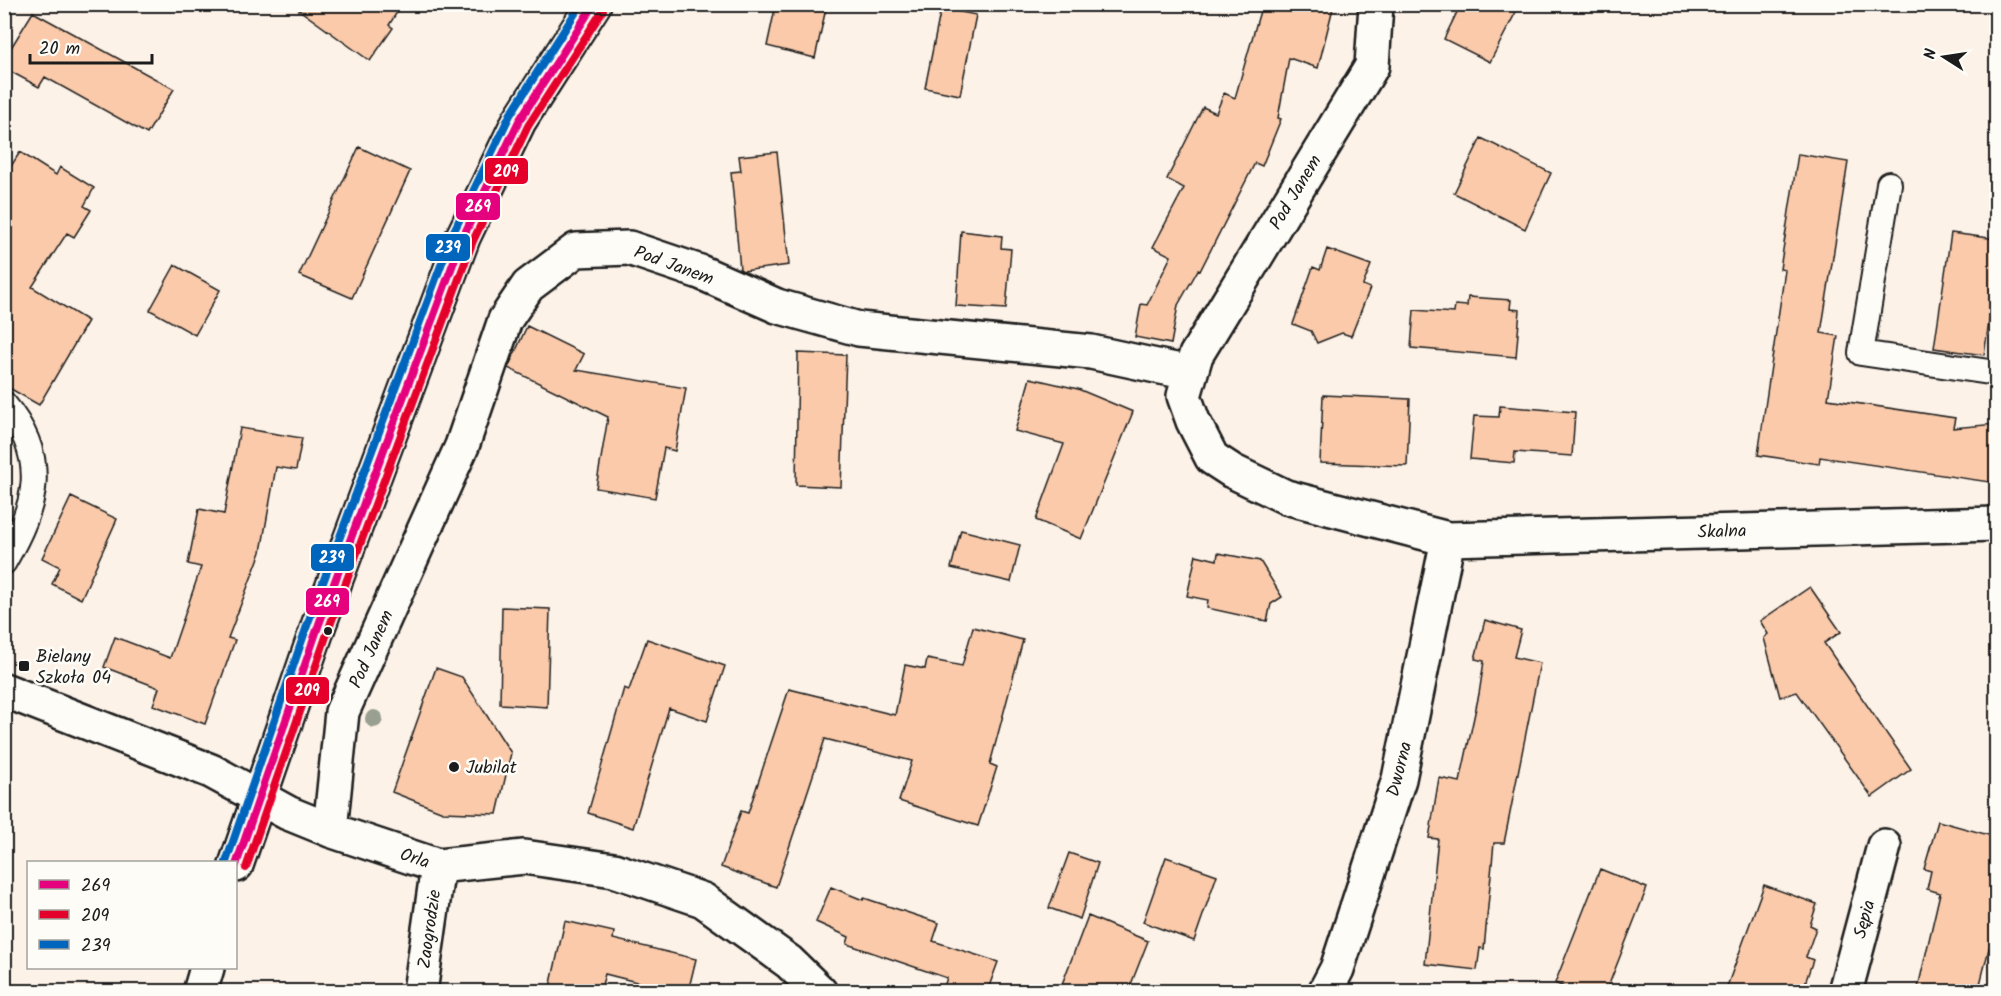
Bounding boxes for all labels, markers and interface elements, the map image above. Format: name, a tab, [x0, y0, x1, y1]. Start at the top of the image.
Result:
scale bar	[30, 27, 152, 65]
north arrow	[1914, 27, 1974, 87]
text: 20 m	[39, 35, 80, 64]
text: N	[1918, 47, 1944, 62]
street label: Pod Janem	[1262, 150, 1330, 236]
line badge: 209	[484, 157, 529, 185]
text: 209	[493, 160, 519, 185]
line badge: 269	[455, 192, 501, 221]
text: 269	[465, 195, 491, 220]
line badge: 239	[425, 233, 471, 262]
text: 239	[435, 236, 461, 261]
street label: Pod Janem	[630, 239, 717, 294]
street label: Skalna	[1697, 517, 1747, 548]
line badge: 239	[310, 543, 355, 572]
text: 239	[319, 546, 345, 571]
line badge: 269	[305, 587, 350, 616]
text: 269	[314, 590, 340, 615]
street label: Pod Janem	[342, 606, 402, 693]
unlabelled marker	[322, 625, 334, 637]
place label: Bielany Szkoła 04	[36, 643, 111, 693]
marker: Bielany Szkoła 04	[17, 659, 31, 673]
line badge: 209	[285, 676, 330, 705]
text: 209	[294, 679, 320, 704]
street label: Dworna	[1380, 739, 1421, 800]
place label: Jubilat	[466, 754, 518, 783]
marker: Jubilat	[447, 760, 461, 774]
street label: Orla	[396, 841, 433, 878]
legend	[27, 861, 237, 969]
text: 269	[81, 872, 110, 901]
street label: Zaogrodzie	[411, 888, 450, 971]
street label: Sępia	[1846, 897, 1884, 942]
text: 209	[81, 902, 109, 931]
text: 239	[81, 932, 111, 961]

